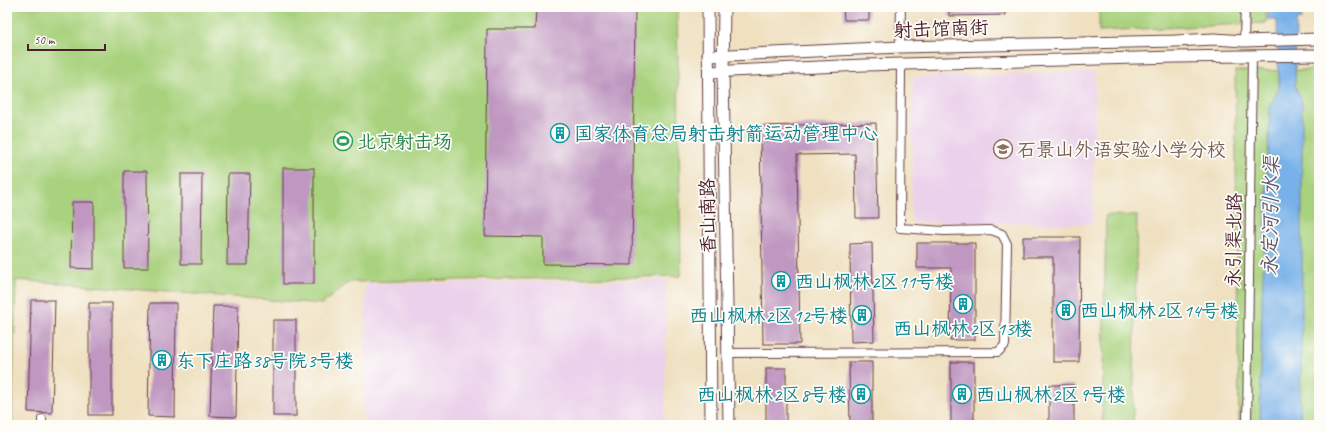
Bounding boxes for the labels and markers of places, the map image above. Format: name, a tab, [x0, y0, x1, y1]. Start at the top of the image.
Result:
building icon: 国家体育总局射击射箭运动管理中心	[549, 122, 571, 144]
place label: 国家体育总局射击射箭运动管理中心	[574, 122, 878, 146]
sports icon: 北京射击场	[332, 130, 354, 152]
place label: 北京射击场	[357, 130, 452, 154]
school or university icon: 石景山外语实验小学分校	[992, 138, 1014, 160]
place label: 石景山外语实验小学分校	[1017, 138, 1226, 162]
building icon: 西山枫林2区11号楼	[770, 270, 792, 292]
place label: 西山枫林2区11号楼	[795, 270, 954, 294]
building icon: 西山枫林2区13楼	[952, 293, 974, 315]
building icon: 西山枫林2区14号楼	[1055, 299, 1077, 321]
place label: 西山枫林2区14号楼	[1080, 299, 1239, 323]
place label: 西山枫林2区12号楼	[689, 304, 848, 328]
building icon: 西山枫林2区12号楼	[851, 304, 873, 326]
place label: 西山枫林2区13楼	[893, 317, 1033, 341]
building icon: 东下庄路38号院3号楼	[151, 349, 173, 371]
place label: 东下庄路38号院3号楼	[176, 349, 354, 373]
place label: 西山枫林2区8号楼	[697, 383, 847, 407]
building icon: 西山枫林2区8号楼	[850, 383, 872, 405]
building icon: 西山枫林2区9号楼	[951, 383, 973, 405]
place label: 西山枫林2区9号楼	[976, 383, 1126, 407]

